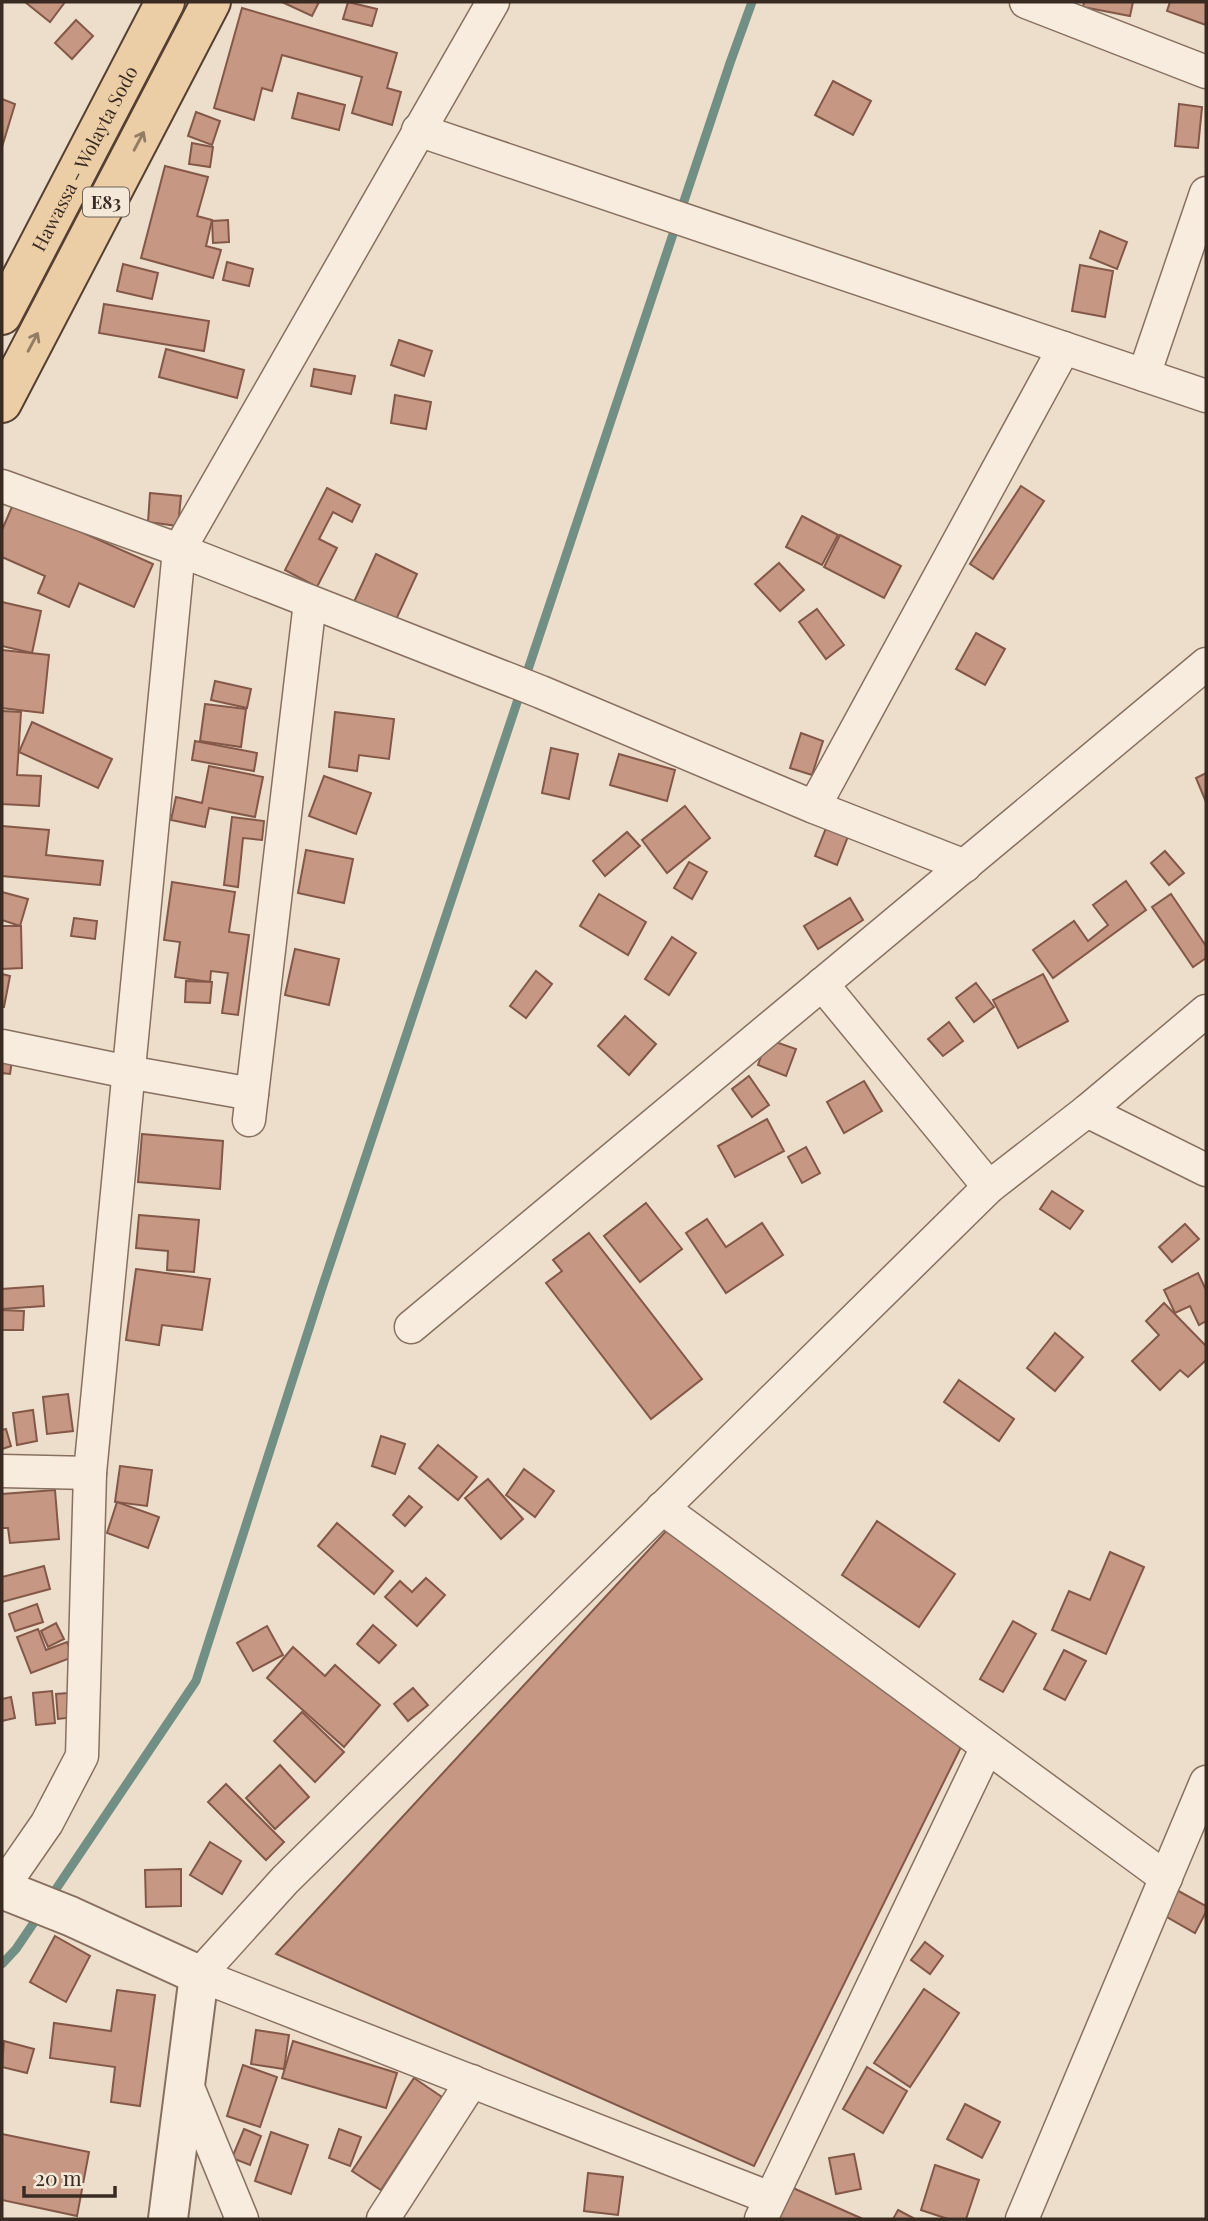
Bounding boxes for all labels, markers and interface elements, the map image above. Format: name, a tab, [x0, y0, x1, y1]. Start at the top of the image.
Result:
street label: Hawassa - Wolayta Sodo	[25, 61, 143, 255]
one-way arrow	[132, 131, 146, 151]
road number: E83	[83, 188, 129, 216]
one-way arrow	[27, 332, 41, 353]
scale bar	[24, 2154, 116, 2198]
text: 20 m	[35, 2163, 82, 2191]

